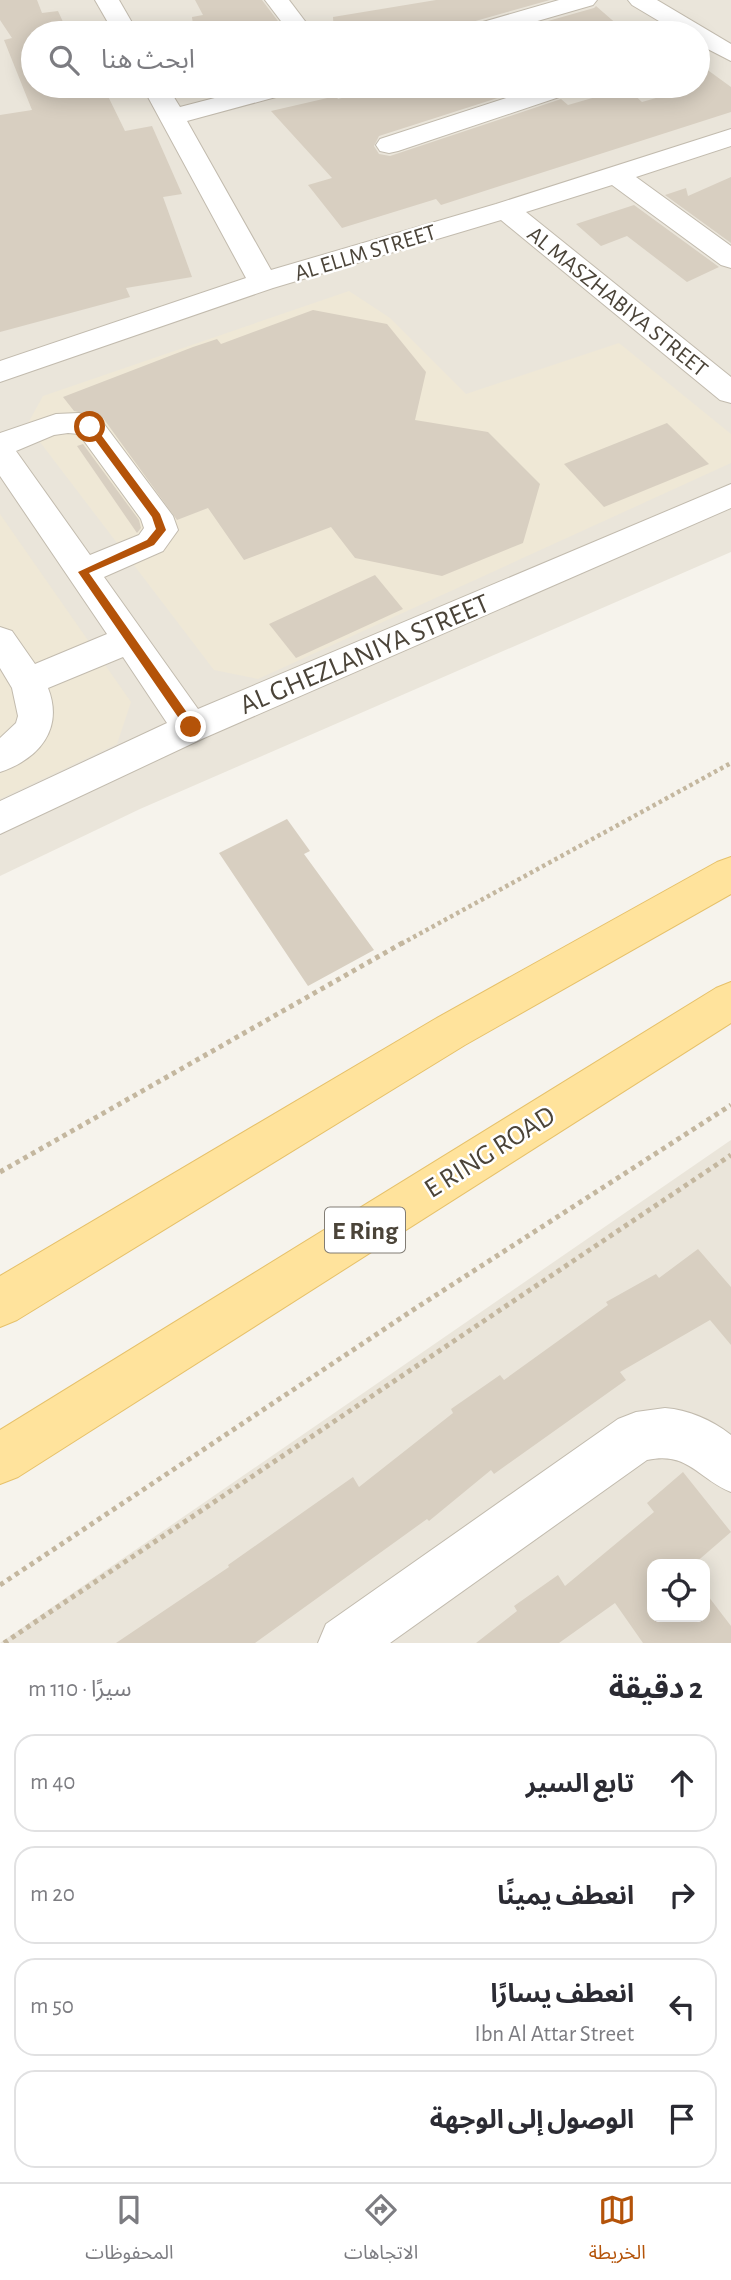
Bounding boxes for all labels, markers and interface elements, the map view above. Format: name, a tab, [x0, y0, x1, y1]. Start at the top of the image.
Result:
search box	[21, 21, 710, 98]
icon: search	[45, 41, 83, 79]
text: ابحث هنا	[101, 47, 195, 73]
street label: AL ELLM STREET	[292, 221, 439, 286]
street label: AL MASZHABIYA STREET	[522, 223, 712, 382]
route start	[74, 411, 105, 442]
street label: AL GHEZLANIYA STREET	[236, 589, 494, 720]
route end	[175, 711, 206, 742]
street label: E RING ROAD	[420, 1102, 560, 1204]
road number: E Ring	[325, 1208, 405, 1252]
map controls	[647, 1559, 710, 1622]
button: locate	[647, 1559, 710, 1622]
text: 2 دقيقة	[609, 1674, 703, 1704]
text: سيرًا · 110 m	[28, 1678, 132, 1701]
icon: ahead	[663, 1764, 701, 1802]
text: 40 m	[30, 1771, 75, 1794]
text: تابع السير	[526, 1771, 634, 1797]
icon: right	[663, 1876, 701, 1914]
text: 20 m	[30, 1883, 75, 1906]
text: انعطف يمينًا	[497, 1883, 634, 1909]
text: انعطف يسارًا	[490, 1981, 634, 2007]
icon: left	[663, 1988, 701, 2026]
text: 50 m	[30, 1995, 74, 2018]
text: Ibn Al Attar Street	[475, 2023, 634, 2046]
icon: arrive	[663, 2100, 701, 2138]
text: الوصول إلى الوجهة	[430, 2107, 634, 2133]
tab: المحفوظات	[85, 2191, 174, 2273]
tab: الاتجاهات	[344, 2191, 418, 2273]
tab: الخريطة	[589, 2191, 646, 2273]

